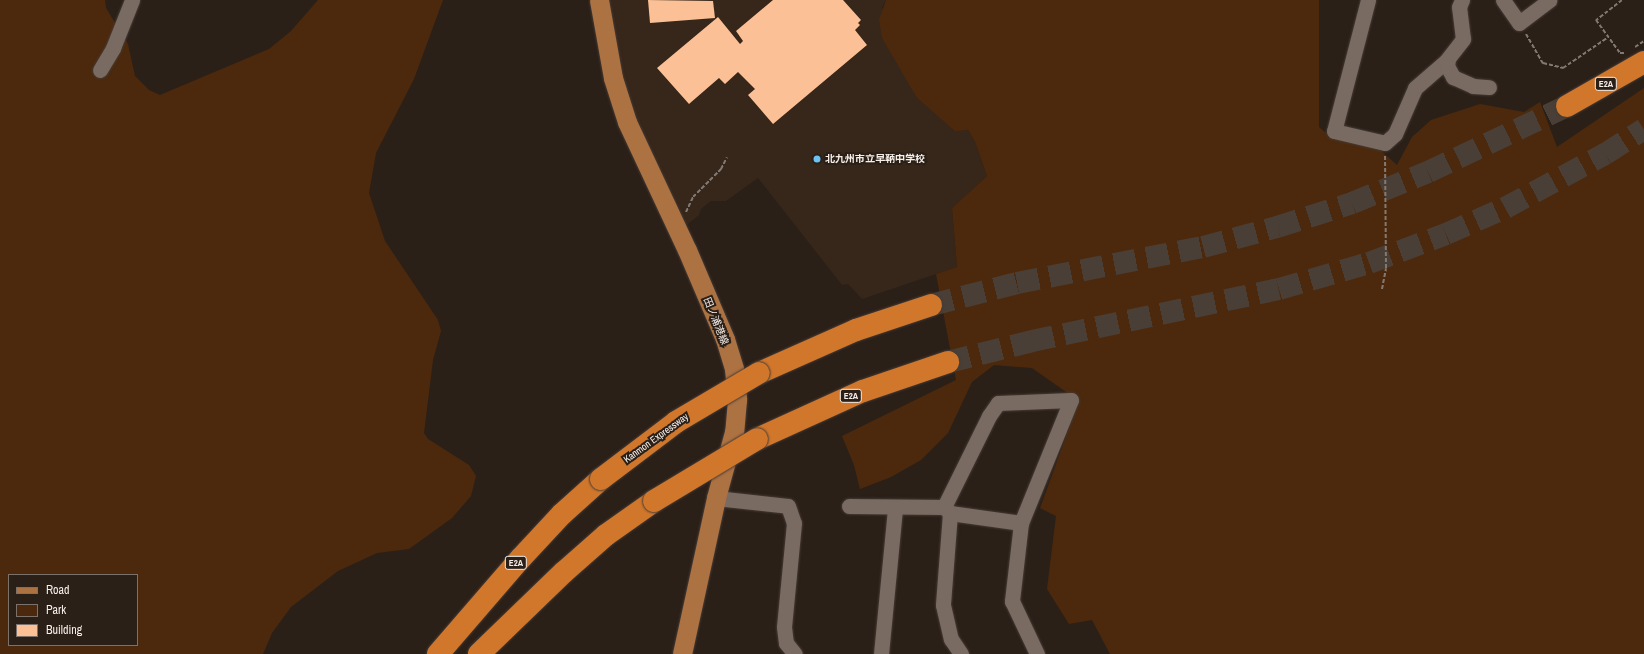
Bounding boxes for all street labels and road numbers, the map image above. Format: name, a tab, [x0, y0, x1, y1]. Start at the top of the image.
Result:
road number: E2A	[1594, 77, 1618, 91]
street label: 田ノ浦港線	[701, 296, 731, 346]
road number: E2A	[839, 389, 863, 403]
street label: Kanmon Expressway	[621, 411, 691, 465]
road number: E2A	[504, 556, 528, 570]

